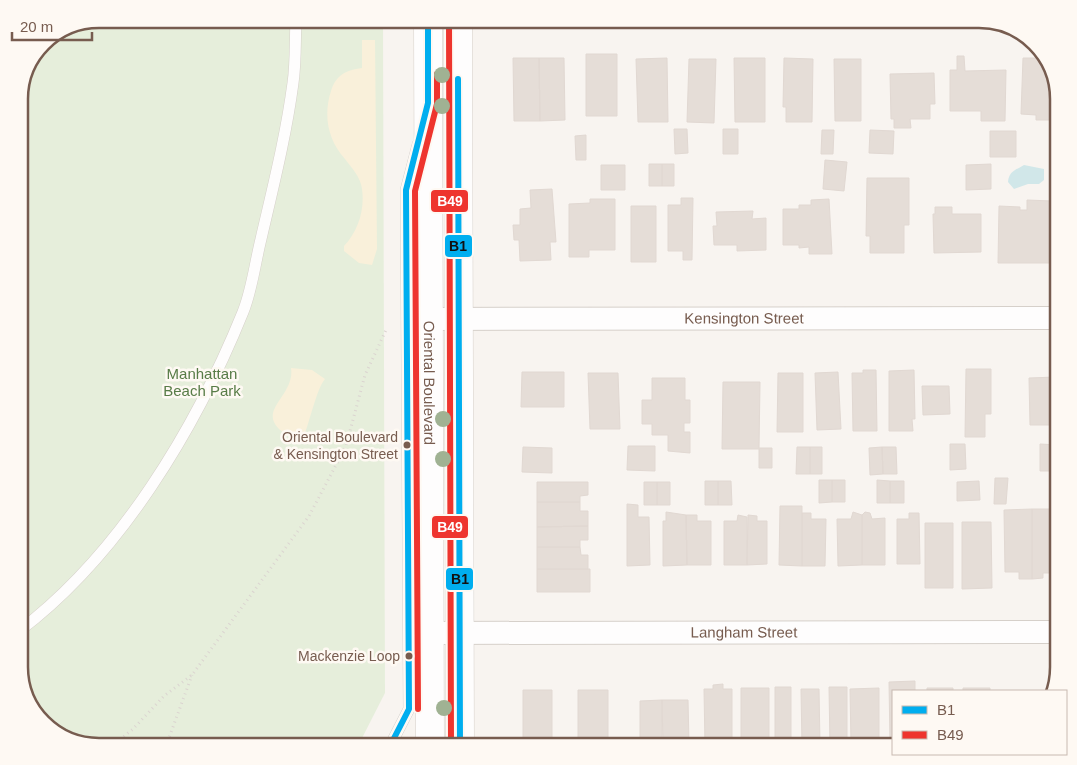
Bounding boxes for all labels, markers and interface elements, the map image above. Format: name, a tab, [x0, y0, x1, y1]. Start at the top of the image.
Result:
scale bar	[12, 10, 92, 42]
text: 20 m	[20, 18, 53, 35]
line badge: B49	[430, 189, 469, 213]
text: B49	[437, 193, 463, 209]
line badge: B1	[444, 234, 473, 258]
text: B1	[449, 238, 467, 254]
street label: Kensington Street	[684, 309, 804, 327]
street label: Oriental Boulevard	[421, 321, 438, 445]
park label: Manhattan Beach Park	[163, 365, 241, 399]
place label: Oriental Boulevard & Kensington Street	[273, 429, 398, 462]
marker: Oriental Boulevard & Kensington Street	[402, 440, 412, 450]
line badge: B49	[431, 515, 469, 539]
text: B49	[437, 519, 463, 535]
line badge: B1	[445, 567, 474, 591]
text: B1	[451, 571, 469, 587]
street label: Langham Street	[691, 623, 798, 641]
place label: Mackenzie Loop	[298, 648, 400, 664]
marker: Mackenzie Loop	[404, 651, 414, 661]
legend	[892, 690, 1067, 755]
text: B1	[937, 701, 955, 718]
text: B49	[937, 726, 964, 743]

